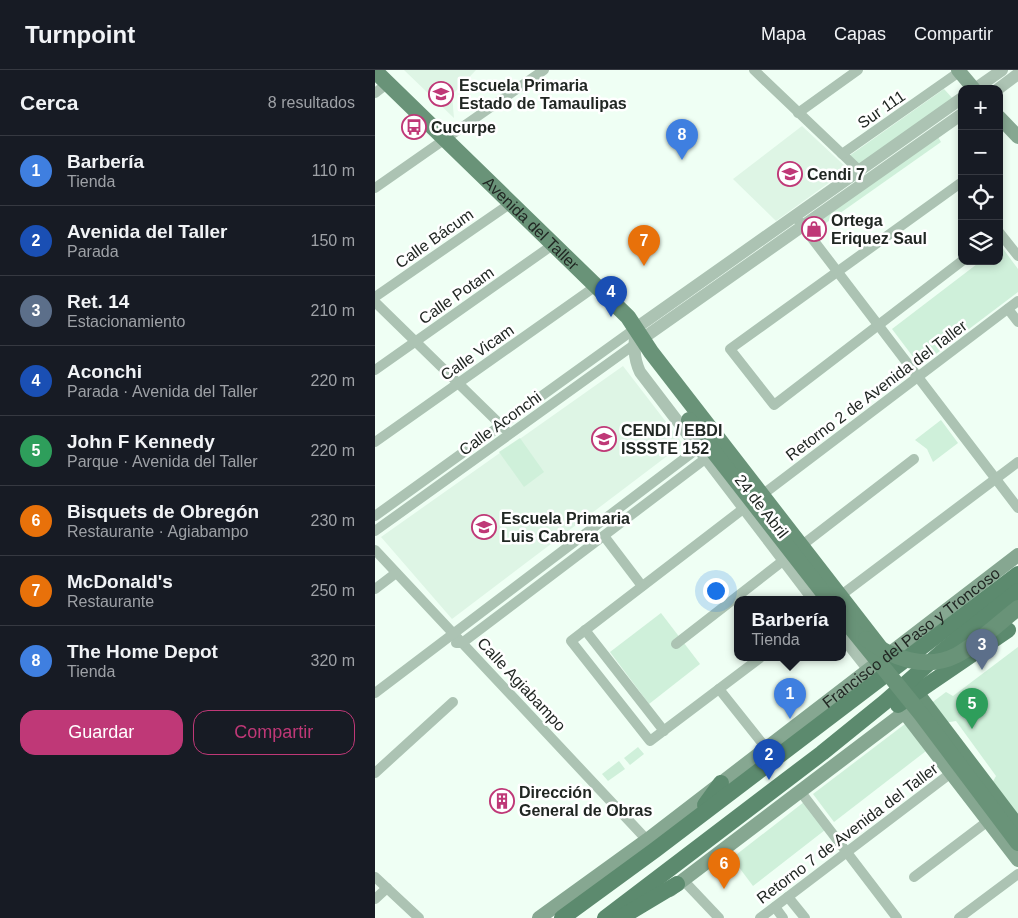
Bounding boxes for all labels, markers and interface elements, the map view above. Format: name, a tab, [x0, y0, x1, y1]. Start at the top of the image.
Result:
text: Turnpoint	[25, 21, 135, 48]
text: Mapa	[761, 24, 806, 44]
text: Capas	[834, 24, 886, 44]
text: Compartir	[914, 24, 993, 44]
place label: Escuela Primaria Estado de Tamaulipas	[459, 77, 627, 112]
school or university icon: Escuela Primaria Estado de Tamaulipas	[428, 81, 454, 107]
map controls	[958, 85, 1003, 265]
button: +	[958, 85, 1003, 130]
street label: Sur 111	[854, 87, 908, 132]
text: Cerca	[20, 91, 78, 114]
text: 8 resultados	[268, 94, 355, 111]
bus stop icon: Cucurpe	[401, 114, 427, 140]
place label: Cucurpe	[431, 119, 496, 136]
pin: 8	[666, 119, 698, 160]
button: −	[958, 130, 1003, 175]
text: Barbería	[67, 151, 144, 172]
school or university icon: Cendi 7	[777, 161, 803, 187]
text: 1	[32, 162, 40, 179]
text: 110 m	[312, 162, 355, 179]
place label: Cendi 7	[807, 166, 865, 183]
text: Tienda	[67, 173, 115, 190]
street label: Avenida del Taller	[480, 173, 582, 274]
button: locate	[958, 175, 1003, 220]
street label: Calle Bácum	[392, 205, 476, 271]
place label: Ortega Eriquez Saul	[831, 212, 927, 247]
shop icon: Ortega Eriquez Saul	[801, 216, 827, 242]
button: layers	[958, 220, 1003, 265]
text: Avenida del Taller	[67, 221, 228, 242]
pin: 7	[628, 225, 660, 266]
text: 2	[32, 232, 40, 249]
text: 150 m	[311, 232, 355, 249]
text: Parada	[67, 243, 119, 260]
street label: Calle Potam	[416, 263, 497, 327]
pin: 4	[595, 276, 627, 317]
text: Ret. 14	[67, 291, 129, 312]
text: 3	[32, 302, 40, 319]
text: 210 m	[311, 302, 355, 319]
text: Estacionamiento	[67, 313, 185, 330]
street label: Retorno 2 de Avenida del Taller	[783, 316, 971, 464]
street label: Calle Vicam	[438, 321, 517, 384]
text: Aconchi	[67, 361, 142, 382]
text: 4	[32, 372, 40, 389]
text: 220 m	[311, 372, 355, 389]
text: Parada · Avenida del Taller	[67, 383, 258, 400]
street label: Calle Aconchi	[456, 388, 545, 459]
place label: CENDI / EBDI ISSSTE 152	[621, 422, 722, 457]
school or university icon: CENDI / EBDI ISSSTE 152	[591, 426, 617, 452]
text: John F Kennedy	[67, 431, 215, 452]
text: 5	[32, 442, 40, 459]
text: 220 m	[311, 442, 355, 459]
text: Parque · Avenida del Taller	[67, 453, 258, 470]
street label: 24 de Abril	[732, 471, 792, 541]
text: Bisquets de Obregón	[67, 501, 259, 522]
place label: Escuela Primaria Luis Cabrera	[501, 510, 630, 545]
text: 6	[32, 512, 40, 529]
text: 230 m	[311, 512, 355, 529]
school or university icon: Escuela Primaria Luis Cabrera	[471, 514, 497, 540]
text: Restaurante · Agiabampo	[67, 523, 248, 540]
street label: Francisco del Paso y Troncoso	[819, 564, 1003, 711]
text: McDonald's	[67, 571, 173, 592]
your location	[703, 578, 729, 604]
text: 7	[32, 582, 40, 599]
text: 250 m	[311, 582, 355, 599]
text: Restaurante	[67, 593, 154, 610]
popup	[734, 596, 846, 661]
text: Barbería	[751, 609, 829, 630]
pin: 3	[966, 629, 998, 670]
text: Tienda	[751, 631, 800, 648]
street label: Calle Agiabampo	[474, 634, 569, 734]
text: The Home Depot	[67, 641, 218, 662]
text: 8	[32, 652, 40, 669]
text: 320 m	[311, 652, 355, 669]
text: Tienda	[67, 663, 115, 680]
pin: 1	[774, 678, 806, 719]
pin: 5	[956, 688, 988, 729]
button: Guardar	[20, 710, 183, 755]
button: Compartir	[193, 710, 355, 755]
pin: 2	[753, 739, 785, 780]
street label: Retorno 7 de Avenida del Taller	[754, 759, 942, 907]
place label: Dirección General de Obras	[519, 784, 652, 819]
building icon: Dirección General de Obras	[489, 788, 515, 814]
pin: 6	[708, 848, 740, 889]

